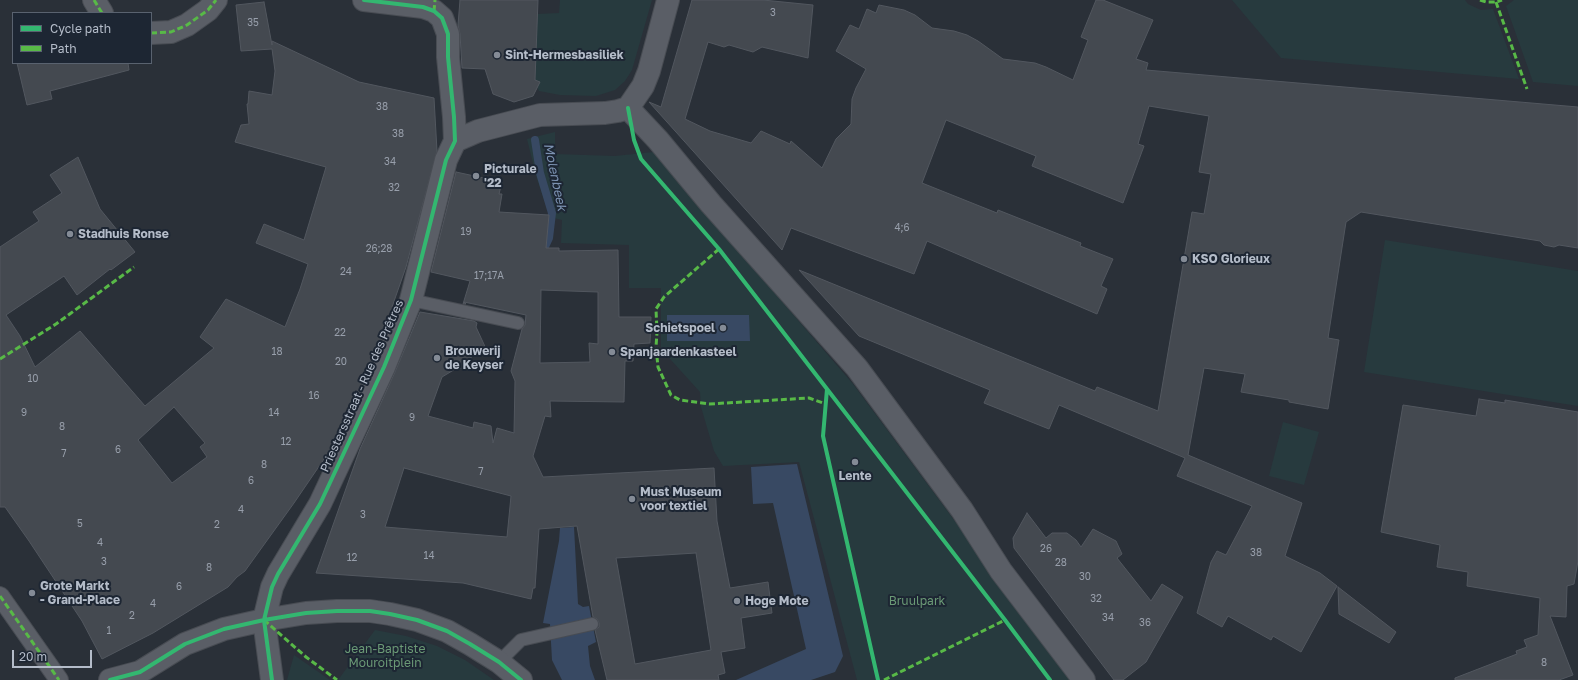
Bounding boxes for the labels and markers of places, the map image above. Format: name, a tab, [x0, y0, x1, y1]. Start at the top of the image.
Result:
place label: Sint-Hermesbasiliek	[505, 48, 624, 62]
marker: Sint-Hermesbasiliek	[492, 50, 502, 60]
place label: Picturale '22	[484, 162, 537, 190]
marker: Picturale '22	[471, 171, 481, 181]
place label: Stadhuis Ronse	[78, 227, 169, 241]
marker: Stadhuis Ronse	[65, 229, 75, 239]
place label: KSO Glorieux	[1192, 252, 1270, 266]
marker: KSO Glorieux	[1179, 254, 1189, 264]
place label: Schietspoel	[645, 321, 715, 335]
marker: Schietspoel	[718, 323, 728, 333]
place label: Brouwerij de Keyser	[445, 344, 503, 372]
place label: Spanjaardenkasteel	[620, 345, 737, 359]
marker: Spanjaardenkasteel	[607, 347, 617, 357]
marker: Brouwerij de Keyser	[432, 353, 442, 363]
marker: Lente	[850, 457, 860, 467]
place label: Lente	[838, 469, 872, 483]
place label: Must Museum voor textiel	[640, 485, 722, 513]
marker: Must Museum voor textiel	[627, 494, 637, 504]
place label: Grote Markt - Grand-Place	[40, 579, 120, 607]
marker: Grote Markt - Grand-Place	[27, 588, 37, 598]
place label: Hoge Mote	[745, 594, 808, 608]
marker: Hoge Mote	[732, 596, 742, 606]

